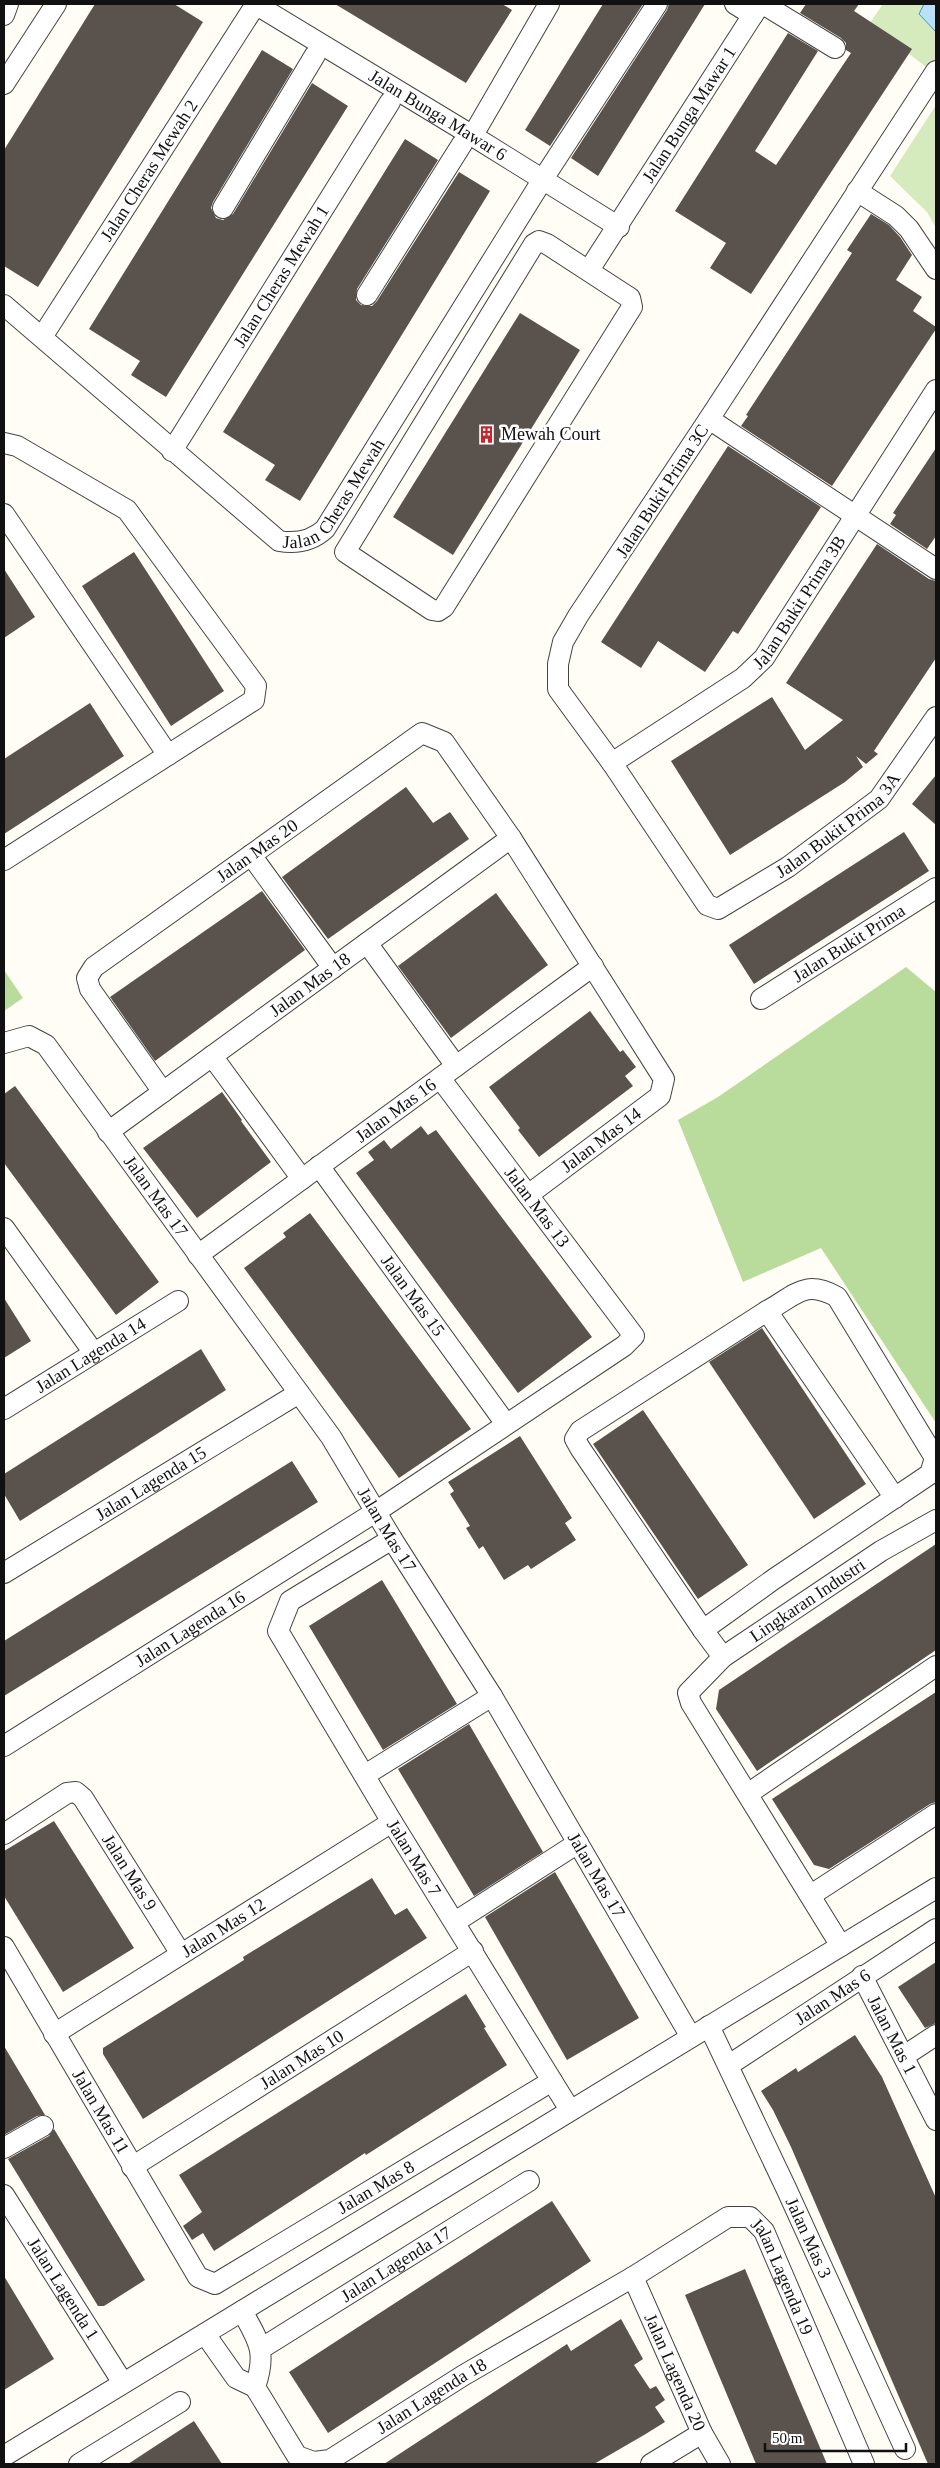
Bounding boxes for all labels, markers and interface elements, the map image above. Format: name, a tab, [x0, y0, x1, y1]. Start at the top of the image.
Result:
street label: Jalan Bunga Mawar 1	[638, 43, 740, 186]
street label: Jalan Bunga Mawar 6	[365, 65, 510, 165]
street label: Jalan Cheras Mewah 2	[96, 96, 202, 245]
street label: Jalan Cheras Mewah 1	[229, 202, 333, 351]
street label: Jalan Bukit Prima 3C	[612, 421, 712, 561]
building icon: Mewah Court	[477, 424, 497, 444]
place label: Mewah Court	[501, 424, 600, 444]
street label: Jalan Cheras Mewah	[282, 435, 389, 552]
street label: Jalan Bukit Prima 3B	[749, 532, 850, 673]
street label: Jalan Bukit Prima 3A	[772, 769, 904, 882]
street label: Jalan Mas 20	[213, 815, 302, 886]
street label: Jalan Bukit Prima	[789, 900, 909, 986]
street label: Jalan Mas 18	[266, 949, 354, 1021]
street label: Jalan Mas 16	[351, 1074, 440, 1146]
street label: Jalan Mas 14	[557, 1103, 645, 1177]
street label: Jalan Mas 17	[120, 1152, 192, 1240]
street label: Jalan Mas 13	[500, 1163, 574, 1251]
street label: Jalan Mas 15	[377, 1251, 449, 1340]
street label: Jalan Lagenda 14	[32, 1313, 149, 1397]
street label: Jalan Lagenda 15	[92, 1442, 210, 1525]
street label: Jalan Mas 17	[354, 1484, 420, 1575]
street label: Lingkaran Industri	[746, 1555, 869, 1646]
street label: Jalan Lagenda 16	[131, 1587, 249, 1671]
street label: Jalan Mas 7	[383, 1816, 445, 1899]
street label: Jalan Mas 17	[564, 1829, 629, 1921]
street label: Jalan Mas 9	[98, 1830, 161, 1914]
street label: Jalan Mas 12	[178, 1894, 269, 1961]
street label: Jalan Mas 6	[791, 1965, 874, 2029]
street label: Jalan Mas 1	[864, 1992, 921, 2078]
street label: Jalan Mas 10	[256, 2026, 347, 2093]
street label: Jalan Mas 11	[68, 2066, 133, 2157]
street label: Jalan Mas 8	[334, 2156, 418, 2218]
street label: Jalan Mas 3	[782, 2194, 836, 2281]
street label: Jalan Lagenda 19	[747, 2214, 817, 2338]
street label: Jalan Lagenda 17	[337, 2222, 455, 2306]
street label: Jalan Lagenda 1	[24, 2234, 103, 2344]
street label: Jalan Lagenda 20	[640, 2310, 710, 2434]
street label: Jalan Lagenda 18	[373, 2354, 490, 2438]
scale bar	[765, 2420, 906, 2452]
text: 50 m	[772, 2430, 803, 2446]

